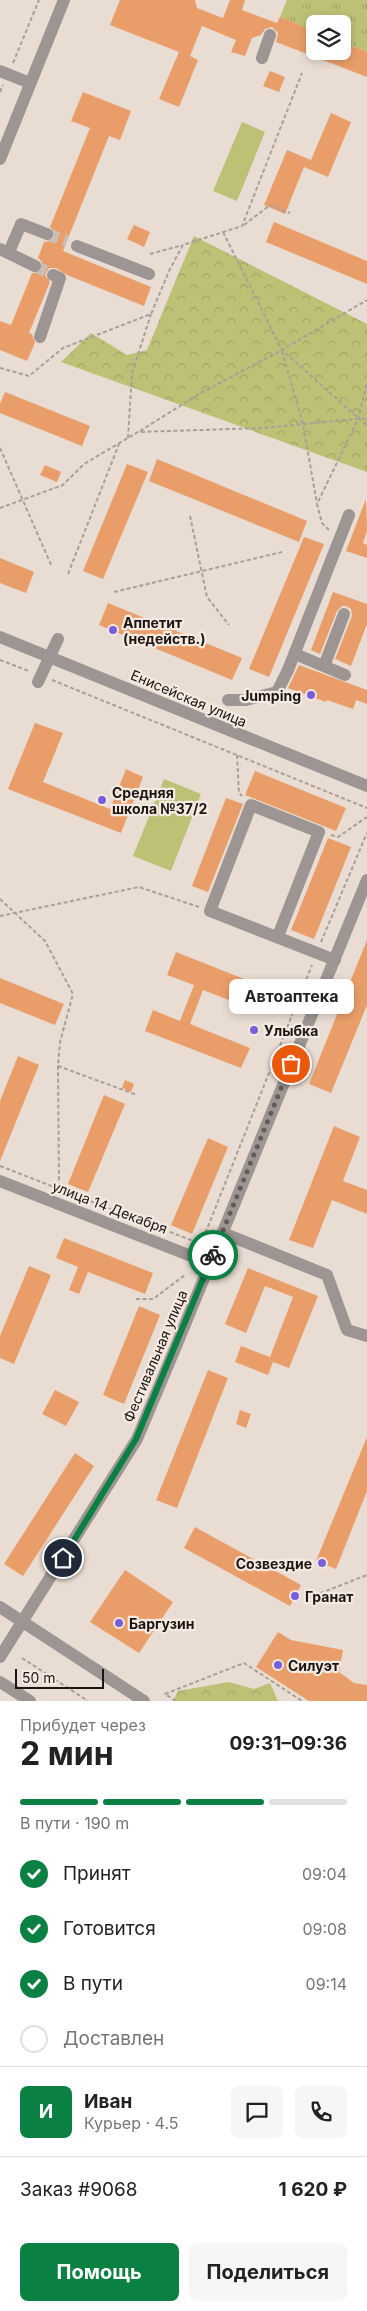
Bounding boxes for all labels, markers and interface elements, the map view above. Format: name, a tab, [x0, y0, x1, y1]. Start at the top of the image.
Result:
map controls	[306, 15, 351, 60]
button: layers	[306, 15, 351, 60]
place label: Аппетит (недейств.)	[123, 614, 206, 647]
marker: Аппетит (недейств.)	[107, 624, 119, 636]
street label: Енисейская улица	[128, 666, 250, 730]
place label: Jumping	[241, 687, 301, 704]
marker: Jumping	[305, 689, 317, 701]
place label: Средняя школа №37/2	[112, 784, 207, 817]
marker: Средняя школа №37/2	[96, 794, 108, 806]
callout: Автоаптека	[228, 979, 354, 1014]
text: Автоаптека	[245, 986, 338, 1006]
place label: Улыбка	[264, 1022, 318, 1039]
marker: Улыбка	[248, 1024, 260, 1036]
pin	[270, 1043, 312, 1085]
icon: bag	[277, 1050, 305, 1078]
street label: улица 14 Декабря	[50, 1177, 170, 1237]
courier	[188, 1230, 238, 1280]
icon: bike	[199, 1241, 227, 1269]
street label: Фестивальная улица	[119, 1287, 191, 1425]
pin	[42, 1537, 84, 1579]
icon: home	[49, 1544, 77, 1572]
place label: Созвездие	[236, 1555, 312, 1572]
marker: Созвездие	[316, 1557, 328, 1569]
place label: Гранат	[305, 1588, 353, 1605]
marker: Гранат	[289, 1590, 301, 1602]
place label: Баргузин	[129, 1615, 194, 1632]
marker: Баргузин	[113, 1617, 125, 1629]
place label: Силуэт	[288, 1657, 339, 1674]
marker: Силуэт	[272, 1659, 284, 1671]
scale bar	[15, 1666, 104, 1689]
text: 50 m	[22, 1669, 56, 1686]
text: Прибудет через	[20, 1715, 146, 1735]
text: 09:31–09:36	[229, 1732, 347, 1755]
text: 2 мин	[20, 1734, 114, 1773]
text: В пути · 190 m	[20, 1813, 129, 1833]
icon: check	[20, 1860, 48, 1888]
text: Принят	[63, 1862, 131, 1885]
text: 09:04	[302, 1864, 347, 1884]
icon: check	[20, 1915, 48, 1943]
text: Готовится	[63, 1917, 156, 1940]
text: 09:08	[302, 1919, 347, 1939]
icon: check	[20, 1970, 48, 1998]
text: В пути	[63, 1972, 123, 1995]
text: 09:14	[306, 1974, 347, 1994]
text: Доставлен	[63, 2027, 164, 2050]
button: chat	[231, 2086, 283, 2138]
button: phone	[295, 2086, 347, 2138]
text: Иван	[84, 2090, 132, 2113]
text: И	[39, 2100, 53, 2123]
text: Курьер · 4.5	[84, 2113, 178, 2133]
text: Заказ #9068	[20, 2178, 137, 2201]
text: 1 620 ₽	[279, 2178, 347, 2201]
button: Помощь	[20, 2243, 179, 2301]
button: Поделиться	[189, 2243, 347, 2301]

